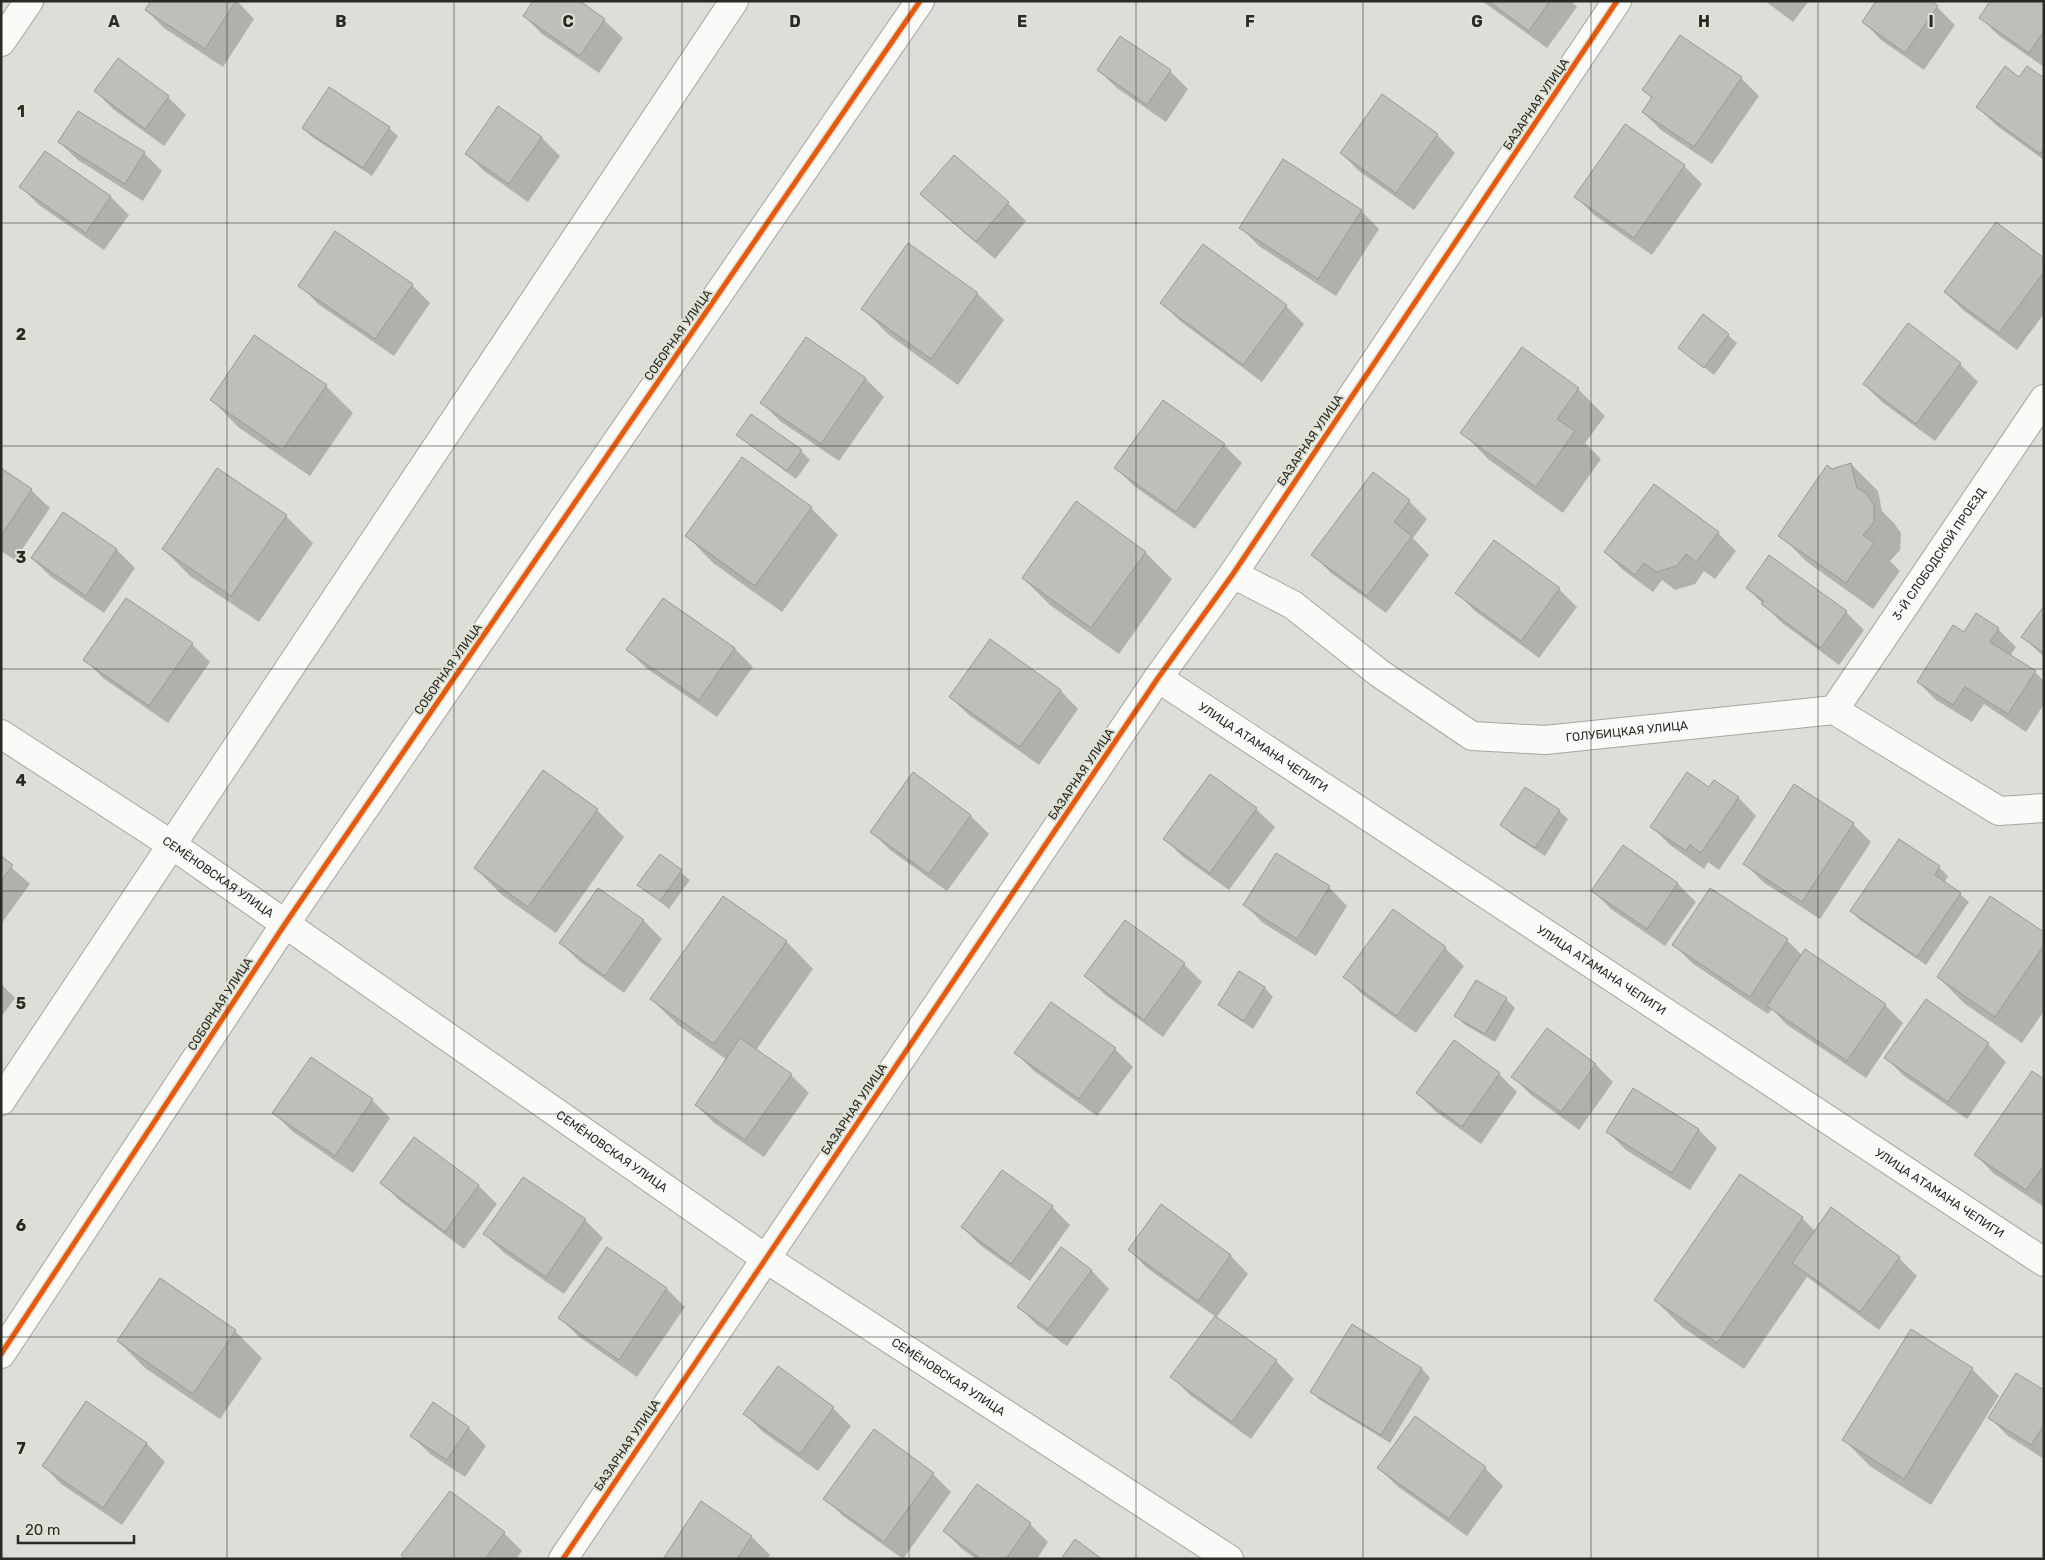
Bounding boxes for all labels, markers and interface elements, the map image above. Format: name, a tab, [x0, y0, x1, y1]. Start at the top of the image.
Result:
text: A	[108, 12, 120, 31]
text: B	[335, 12, 347, 31]
text: C	[562, 12, 574, 31]
text: D	[789, 12, 801, 31]
text: E	[1017, 12, 1027, 31]
text: F	[1245, 12, 1255, 31]
text: G	[1471, 12, 1483, 31]
text: H	[1698, 12, 1710, 31]
text: I	[1928, 12, 1934, 31]
street label: БАЗАРНАЯ УЛИЦА	[1500, 56, 1572, 152]
text: 1	[17, 102, 25, 121]
street label: СОБОРНАЯ УЛИЦА	[641, 287, 715, 383]
text: 2	[16, 325, 26, 344]
street label: БАЗАРНАЯ УЛИЦА	[1274, 392, 1346, 488]
street label: 3-Й СЛОБОДСКОЙ ПРОЕЗД	[1890, 485, 1989, 623]
text: 3	[16, 548, 26, 567]
street label: СОБОРНАЯ УЛИЦА	[411, 621, 485, 717]
street label: УЛИЦА АТАМАНА ЧЕПИГИ	[1196, 700, 1330, 795]
street label: ГОЛУБИЦКАЯ УЛИЦА	[1565, 718, 1689, 745]
street label: БАЗАРНАЯ УЛИЦА	[1045, 726, 1117, 822]
text: 4	[16, 771, 27, 790]
street label: СЕМЁНОВСКАЯ УЛИЦА	[160, 834, 276, 921]
street label: УЛИЦА АТАМАНА ЧЕПИГИ	[1534, 923, 1669, 1018]
street label: СОБОРНАЯ УЛИЦА	[185, 955, 255, 1053]
text: 5	[16, 994, 26, 1013]
street label: БАЗАРНАЯ УЛИЦА	[818, 1061, 890, 1157]
street label: СЕМЁНОВСКАЯ УЛИЦА	[554, 1108, 670, 1195]
street label: УЛИЦА АТАМАНА ЧЕПИГИ	[1872, 1145, 2007, 1241]
text: 6	[16, 1216, 26, 1235]
street label: СЕМЁНОВСКАЯ УЛИЦА	[889, 1335, 1008, 1419]
street label: БАЗАРНАЯ УЛИЦА	[591, 1397, 663, 1493]
text: 7	[16, 1439, 26, 1458]
scale bar	[18, 1512, 134, 1544]
text: 20 m	[25, 1521, 60, 1539]

